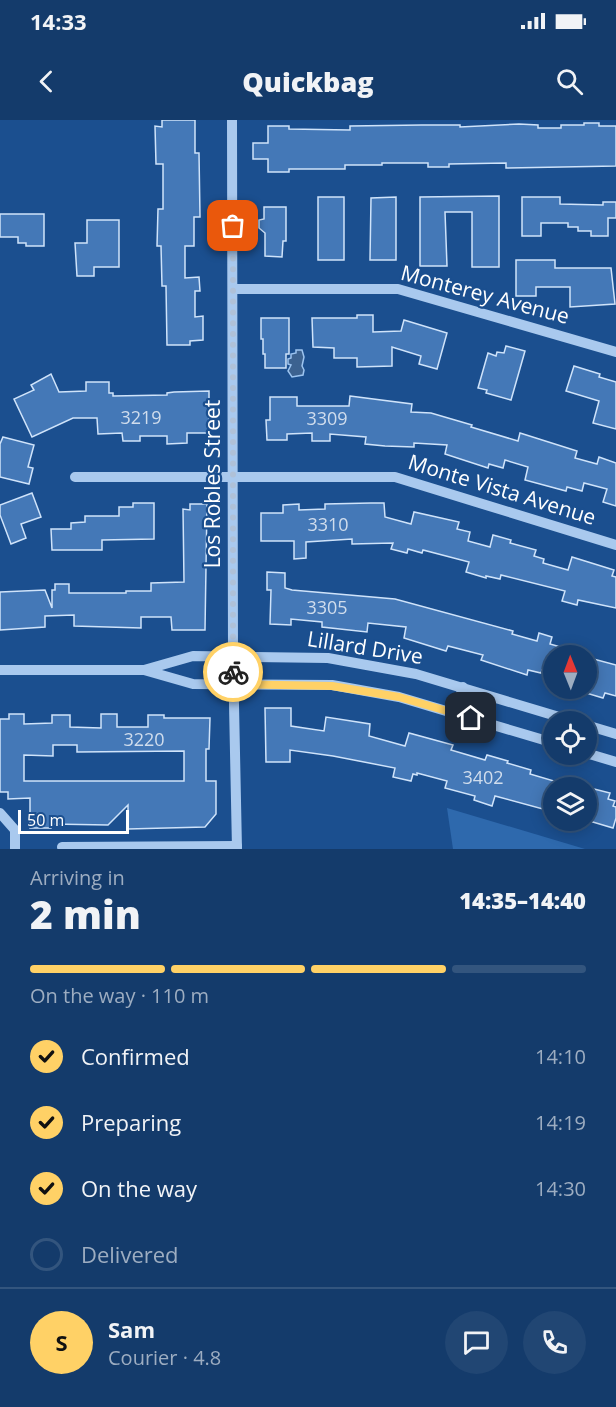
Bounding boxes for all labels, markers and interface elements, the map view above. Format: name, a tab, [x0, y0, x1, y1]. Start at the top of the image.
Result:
text: 14:33	[30, 6, 87, 36]
text: Quickbag	[242, 63, 374, 100]
icon: back	[30, 65, 63, 98]
icon: search	[553, 65, 586, 98]
pin	[207, 200, 258, 251]
icon: bag	[216, 209, 249, 242]
street label: Monterey Avenue	[398, 258, 573, 330]
street label: Los Robles Street	[198, 400, 226, 568]
house number: 3219	[120, 405, 162, 429]
house number: 3309	[306, 406, 348, 430]
street label: Monte Vista Avenue	[405, 447, 599, 531]
house number: 3310	[307, 512, 349, 536]
house number: 3305	[306, 595, 348, 619]
street label: Lillard Drive	[305, 624, 425, 670]
courier	[203, 642, 263, 702]
north arrow	[543, 645, 597, 699]
map controls	[543, 645, 597, 831]
icon: bike	[217, 656, 250, 689]
pin	[445, 692, 496, 743]
icon: home	[454, 701, 487, 734]
button: locate	[543, 711, 597, 765]
house number: 3220	[123, 727, 165, 751]
house number: 3402	[462, 765, 504, 789]
button: layers	[543, 777, 597, 831]
scale bar	[18, 807, 129, 834]
text: 50 m	[27, 809, 64, 831]
text: Arriving in	[30, 864, 125, 891]
text: 14:35–14:40	[459, 885, 586, 915]
text: 2 min	[30, 887, 141, 940]
text: On the way · 110 m	[30, 982, 209, 1009]
icon: check	[30, 1040, 63, 1073]
text: Confirmed	[81, 1041, 190, 1071]
text: 14:10	[535, 1043, 586, 1070]
icon: check	[30, 1106, 63, 1139]
text: Preparing	[81, 1107, 181, 1137]
text: 14:19	[535, 1109, 586, 1136]
icon: check	[30, 1172, 63, 1205]
text: On the way	[81, 1173, 197, 1203]
text: 14:30	[535, 1175, 586, 1202]
text: Delivered	[81, 1239, 179, 1269]
button: chat	[445, 1311, 508, 1374]
button: phone	[523, 1311, 586, 1374]
text: Sam	[108, 1314, 155, 1344]
text: S	[55, 1327, 68, 1357]
text: Courier · 4.8	[108, 1344, 221, 1371]

